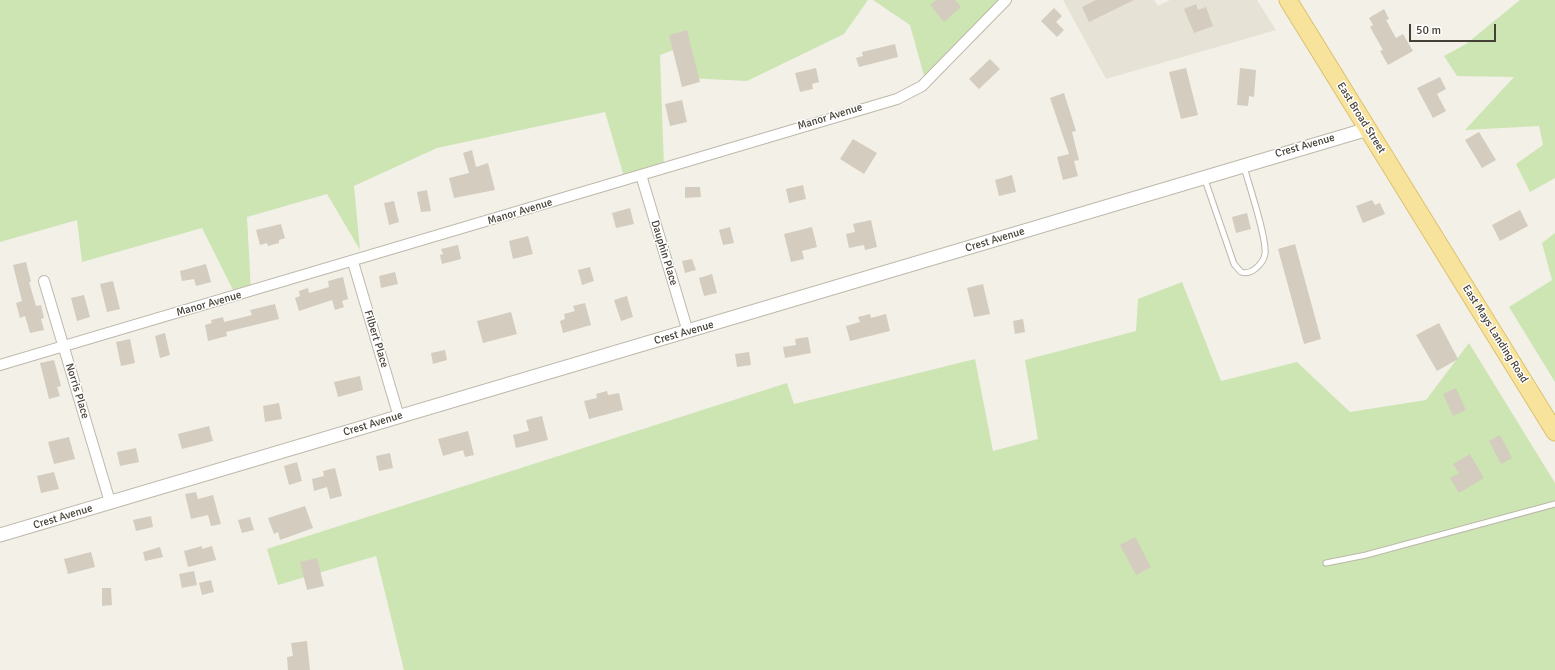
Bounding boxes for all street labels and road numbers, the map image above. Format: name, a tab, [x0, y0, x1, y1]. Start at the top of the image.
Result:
street label: East Broad Street	[1334, 80, 1388, 156]
street label: Manor Avenue	[796, 101, 864, 133]
street label: Crest Avenue	[1274, 131, 1336, 161]
street label: Manor Avenue	[486, 196, 554, 228]
street label: Dauphin Place	[648, 219, 680, 287]
street label: Crest Avenue	[964, 225, 1026, 255]
street label: East Mays Landing Road	[1459, 282, 1531, 386]
street label: Manor Avenue	[175, 288, 243, 320]
street label: Filbert Place	[361, 309, 391, 369]
street label: Crest Avenue	[653, 318, 715, 348]
street label: Norris Place	[62, 362, 92, 420]
street label: Crest Avenue	[342, 409, 404, 439]
street label: Crest Avenue	[32, 502, 94, 532]

